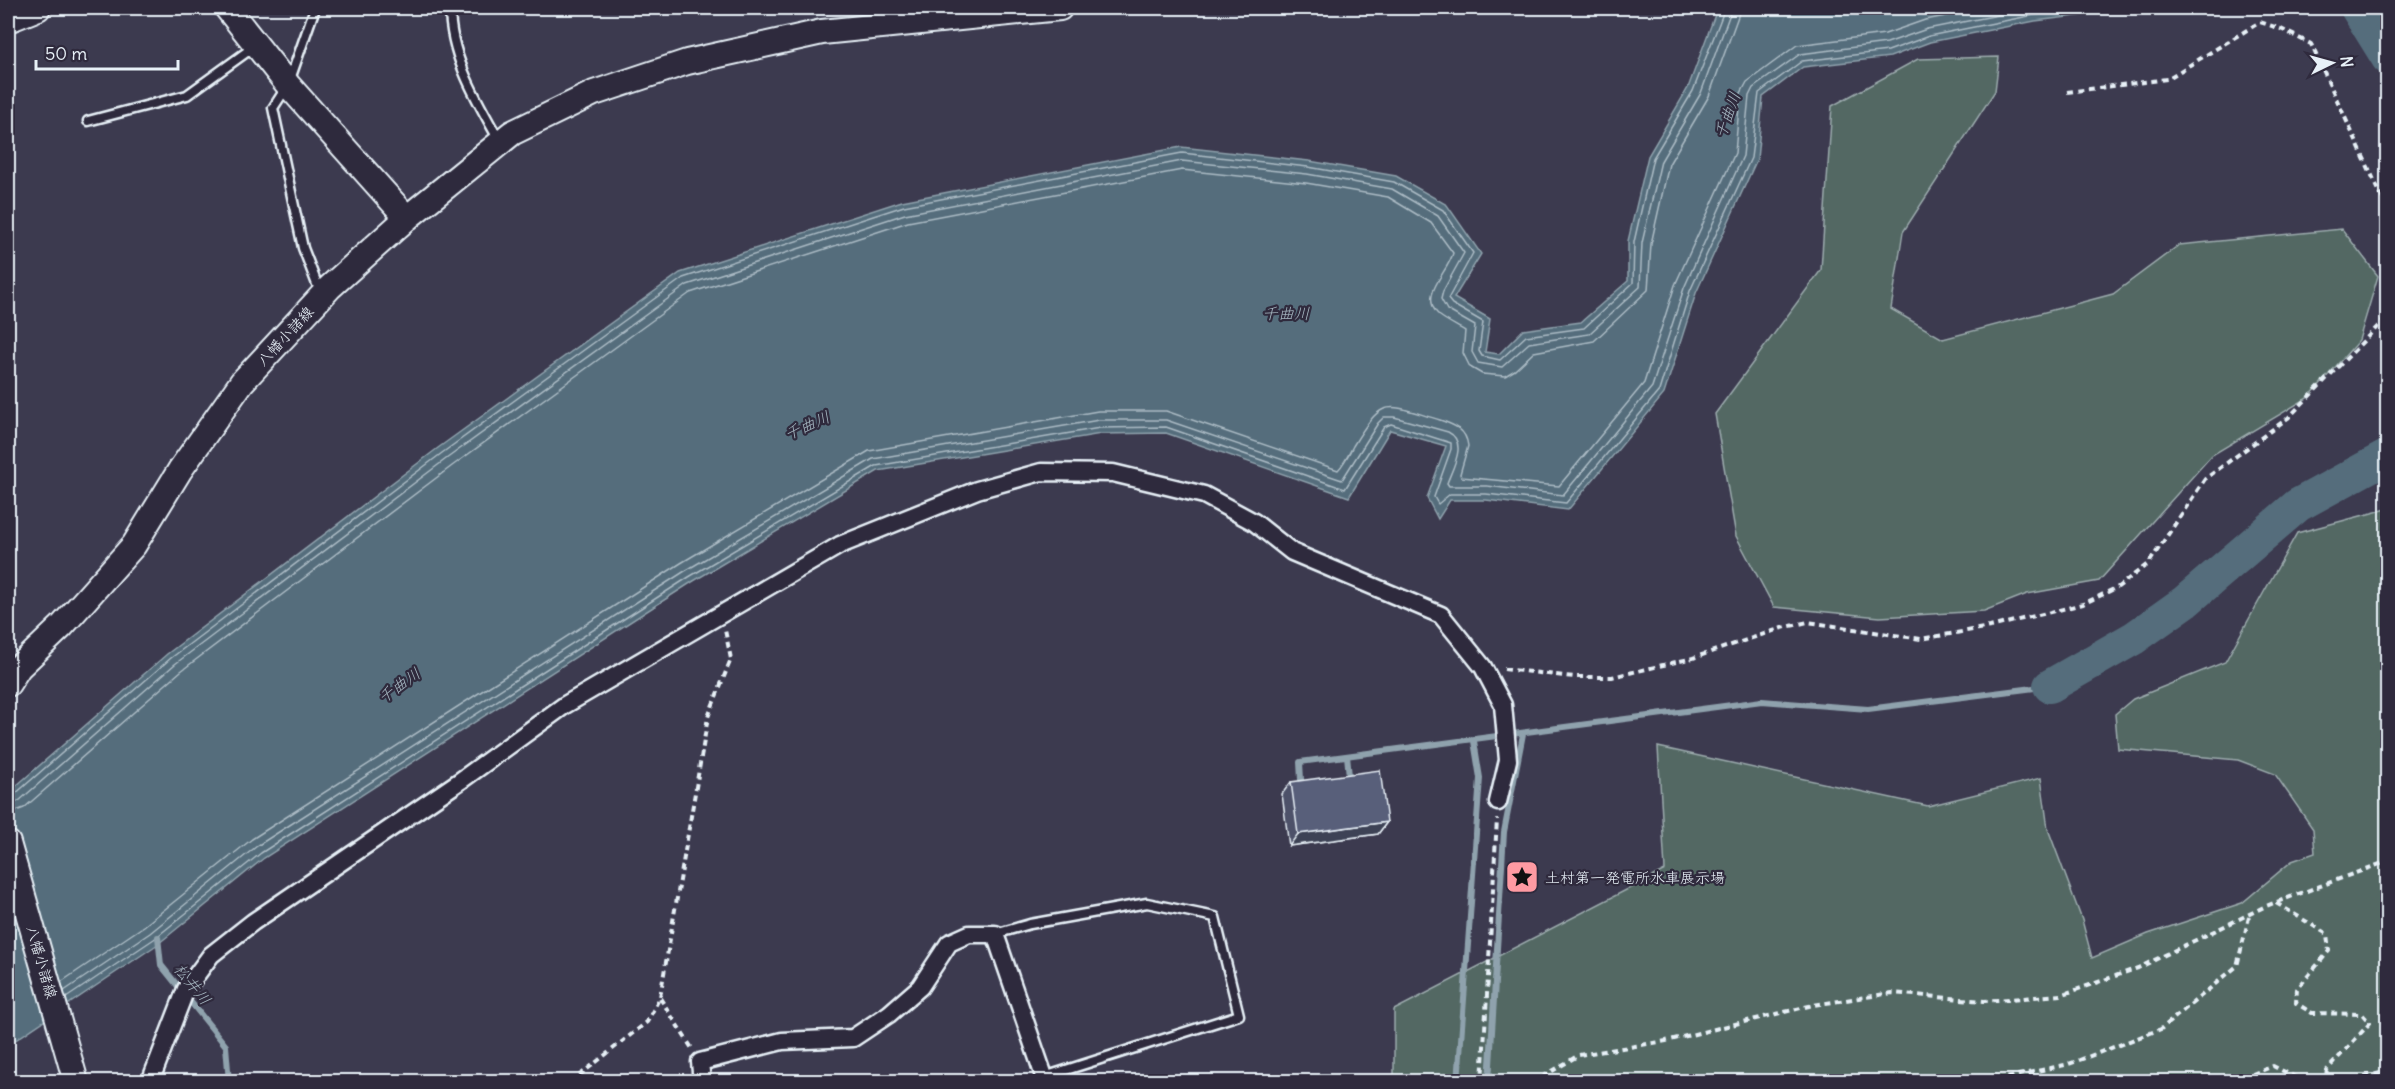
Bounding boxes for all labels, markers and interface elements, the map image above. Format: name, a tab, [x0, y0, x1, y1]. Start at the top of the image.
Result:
scale bar	[36, 33, 178, 71]
north arrow	[2302, 33, 2362, 93]
text: 50 m	[45, 42, 87, 65]
text: N	[2336, 55, 2357, 68]
water label: 千曲川	[1709, 89, 1745, 141]
street label: 八幡小諸線	[252, 302, 318, 370]
water label: 千曲川	[1262, 303, 1310, 323]
water label: 千曲川	[781, 406, 833, 444]
water label: 千曲川	[374, 663, 424, 707]
place icon: 土村第一発電所水車展示場	[1504, 859, 1540, 895]
place label: 土村第一発電所水車展示場	[1545, 868, 1725, 887]
street label: 八幡小諸線	[23, 923, 61, 1001]
water label: 松井川	[170, 959, 216, 1009]

